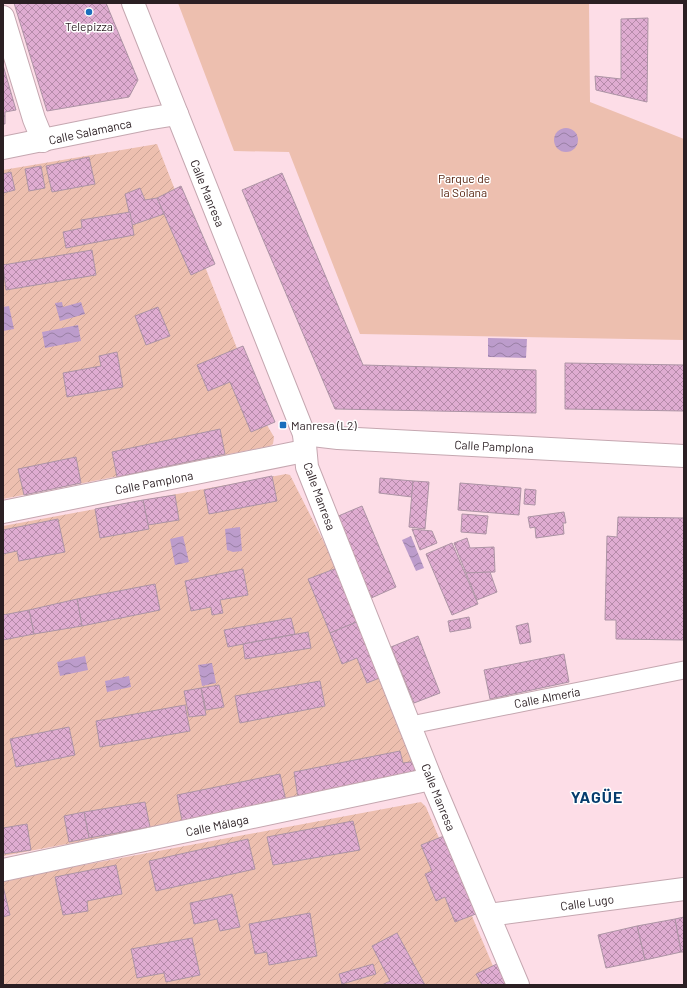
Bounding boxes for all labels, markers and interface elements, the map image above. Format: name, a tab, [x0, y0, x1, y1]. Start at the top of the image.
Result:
marker: Telepizza	[84, 7, 94, 17]
place label: Telepizza	[65, 19, 113, 33]
street label: Calle Salamanca	[47, 115, 133, 147]
street label: Calle Manresa	[188, 157, 228, 229]
park label: Parque de la Solana	[438, 171, 490, 199]
place label: Manresa (L2)	[291, 418, 357, 432]
marker: Manresa (L2)	[278, 420, 288, 430]
street label: Calle Pamplona	[454, 437, 534, 455]
street label: Calle Manresa	[301, 460, 339, 532]
street label: Calle Pamplona	[114, 468, 194, 496]
street label: Calle Almería	[513, 684, 581, 710]
street label: Calle Manresa	[419, 761, 459, 833]
district label: YAGÜE	[571, 787, 623, 806]
street label: Calle Málaga	[184, 812, 250, 838]
street label: Calle Lugo	[559, 891, 615, 913]

